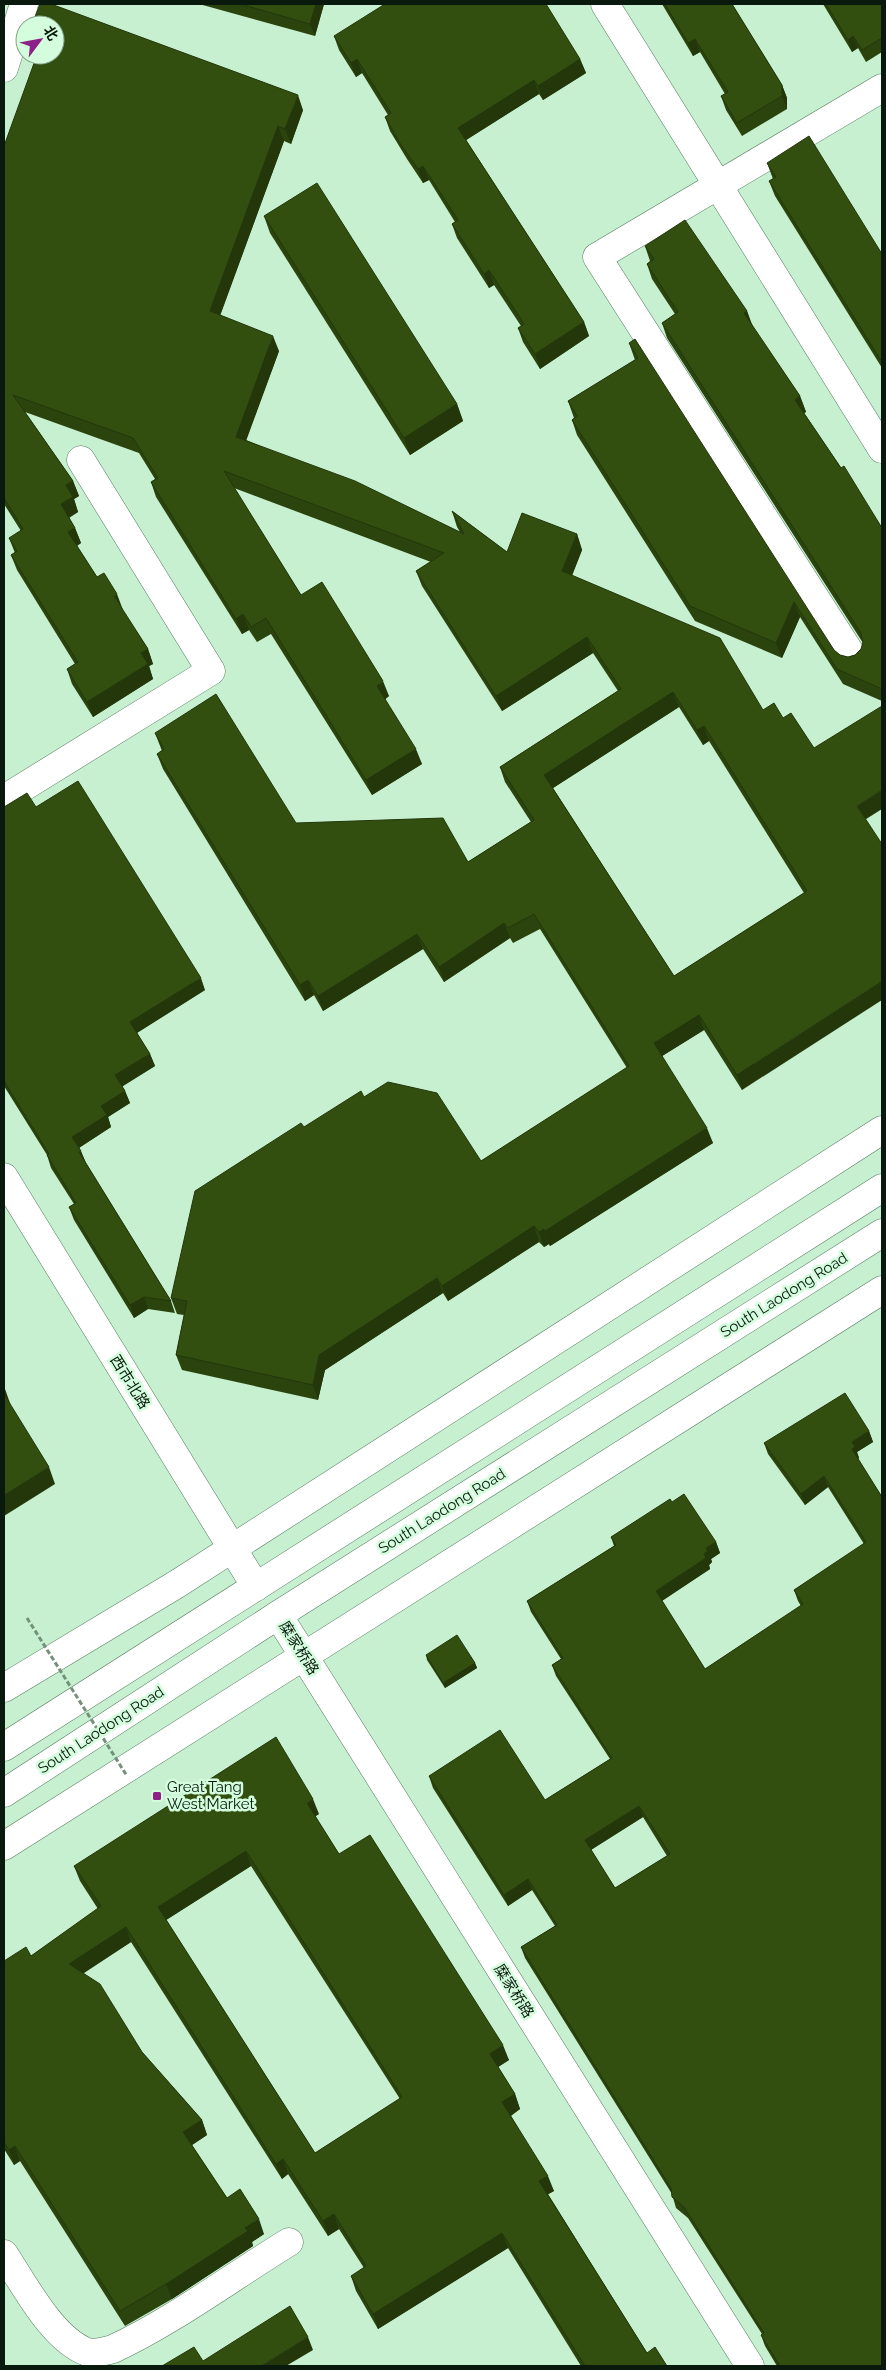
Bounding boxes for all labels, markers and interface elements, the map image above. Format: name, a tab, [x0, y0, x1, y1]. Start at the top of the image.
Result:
north arrow	[15, 15, 65, 65]
text: 北	[41, 23, 62, 43]
street label: South Laodong Road	[717, 1249, 851, 1341]
street label: 西市北路	[106, 1352, 154, 1412]
street label: South Laodong Road	[375, 1465, 509, 1557]
street label: 糜家桥路	[275, 1618, 323, 1678]
street label: South Laodong Road	[35, 1683, 167, 1777]
place label: Great Tang West Market	[167, 1778, 254, 1813]
marker: Great Tang West Market	[151, 1790, 163, 1802]
street label: 糜家桥路	[490, 1961, 538, 2021]

